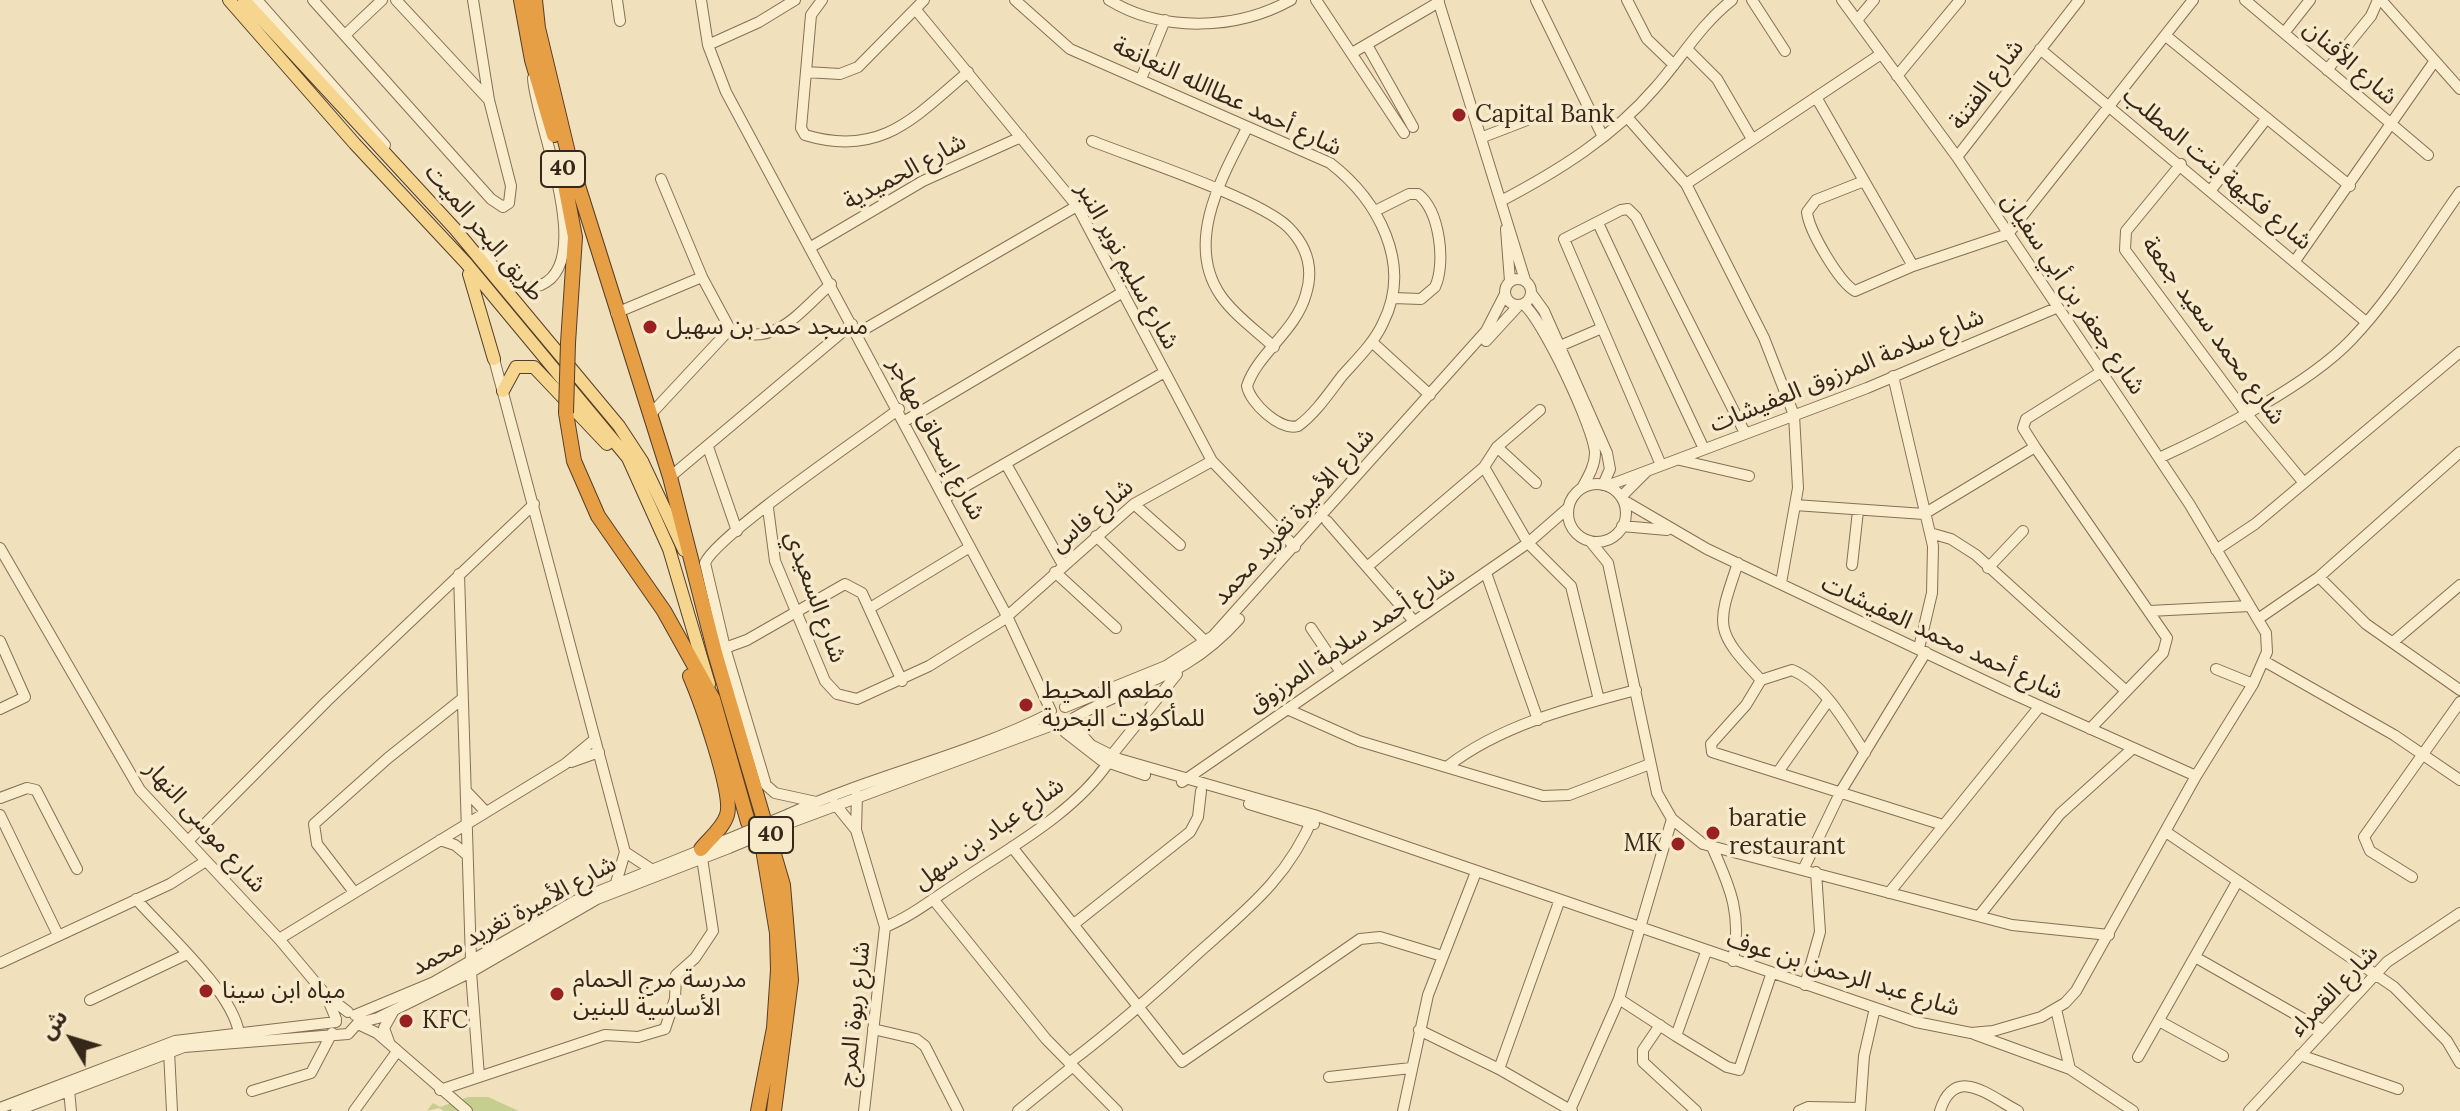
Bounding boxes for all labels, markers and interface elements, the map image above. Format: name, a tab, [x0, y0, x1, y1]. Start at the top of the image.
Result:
street label: شارع الأفنان	[2297, 14, 2403, 112]
street label: شارع أحمد عطاالله النعانعة	[1108, 31, 1346, 163]
street label: شارع الفتنة	[1944, 34, 2030, 136]
street label: شارع فكيهة بنت المطلب	[2116, 81, 2318, 257]
place label: Capital Bank	[1475, 101, 1615, 129]
marker: Capital Bank	[1450, 106, 1468, 124]
street label: شارع الحميدية	[839, 128, 971, 216]
road number: 40	[541, 151, 585, 187]
street label: طريق البحر الميت	[418, 159, 550, 307]
street label: شارع سليم نوير النبر	[1069, 177, 1185, 355]
street label: شارع جعفر بن أبي سفيان	[1995, 188, 2151, 400]
street label: شارع محمد سعيد جمعة	[2135, 231, 2291, 431]
street label: شارع سلامة المرزوق العفيشات	[1706, 303, 1988, 439]
place label: مسجد حمد بن سهيل	[666, 313, 868, 341]
marker: مسجد حمد بن سهيل	[641, 318, 659, 336]
street label: شارع إسحاق مهاجر	[881, 353, 991, 525]
street label: شارع الأميرة تغريد محمد	[1207, 423, 1381, 611]
street label: شارع فاس	[1045, 473, 1139, 559]
street label: شارع السعيدي	[778, 527, 852, 667]
street label: شارع أحمد سلامة المرزوق	[1243, 560, 1461, 720]
street label: شارع أحمد محمد العفيشات	[1817, 569, 2067, 707]
place label: مطعم المحيط للمأكولات البحرية	[1042, 677, 1205, 733]
marker: مطعم المحيط للمأكولات البحرية	[1017, 696, 1035, 714]
street label: شارع موسى النهار	[138, 755, 272, 899]
street label: شارع عباد بن سهل	[908, 771, 1070, 897]
place label: baratie restaurant	[1729, 805, 1845, 861]
road number: 40	[749, 817, 793, 853]
marker: baratie restaurant	[1704, 824, 1722, 842]
place label: MK	[1624, 830, 1662, 858]
marker: MK	[1669, 835, 1687, 853]
street label: شارع الأميرة تغريد محمد	[407, 850, 621, 982]
street label: شارع عبد الرحمن بن عوف	[1723, 925, 1963, 1023]
street label: شارع ربوة المرج	[833, 940, 877, 1088]
street label: شارع القمراء	[2284, 940, 2384, 1042]
place label: مدرسة مرج الحمام الأساسية للبنين	[573, 966, 747, 1022]
place label: مياه ابن سينا	[222, 977, 346, 1005]
marker: مياه ابن سينا	[197, 982, 215, 1000]
marker: مدرسة مرج الحمام الأساسية للبنين	[548, 985, 566, 1003]
north arrow	[32, 999, 112, 1079]
text: ش	[33, 1004, 73, 1045]
place label: KFC	[422, 1007, 468, 1035]
marker: KFC	[397, 1012, 415, 1030]

